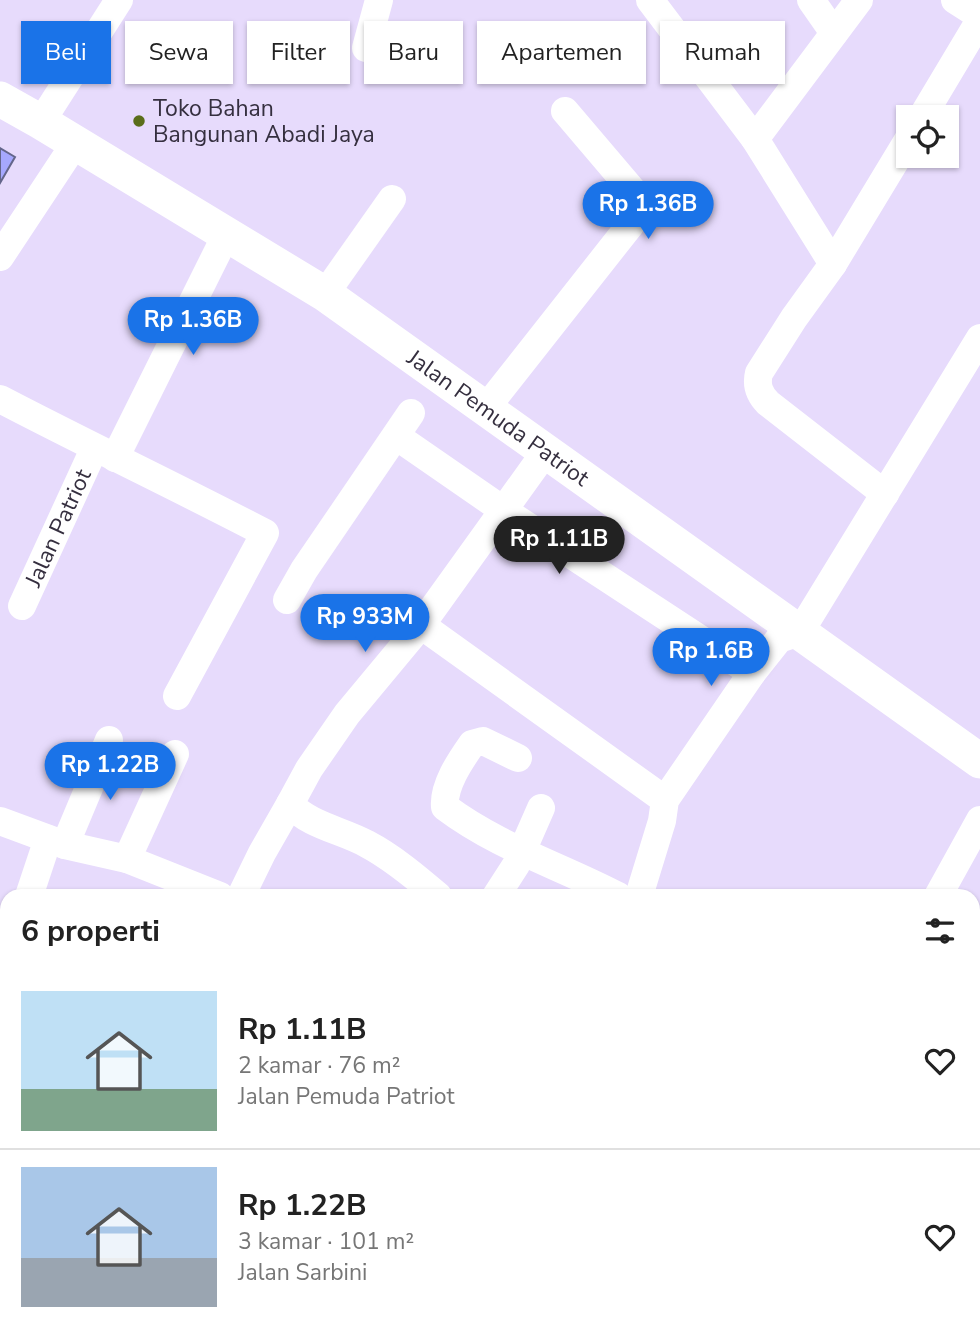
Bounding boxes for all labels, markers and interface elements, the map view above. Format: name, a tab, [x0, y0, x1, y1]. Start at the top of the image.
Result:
chip: Beli	[21, 21, 111, 84]
chip: Sewa	[125, 21, 233, 84]
chip: Filter	[247, 21, 350, 84]
chip: Baru	[364, 21, 463, 84]
chip: Apartemen	[477, 21, 646, 84]
chip: Rumah	[660, 21, 785, 84]
place label: Toko Bahan Bangunan Abadi Jaya	[153, 93, 375, 150]
map controls	[896, 105, 959, 168]
button: locate	[896, 105, 959, 168]
marker: Toko Bahan Bangunan Abadi Jaya	[131, 113, 147, 129]
pin: Rp 1.36B	[576, 182, 720, 241]
text: Rp 1.36B	[599, 188, 697, 219]
pin: Rp 1.36B	[121, 298, 265, 357]
text: Rp 1.36B	[144, 304, 242, 335]
street label: Jalan Pemuda Patriot	[400, 342, 596, 494]
street label: Jalan Patriot	[17, 463, 99, 593]
pin: Rp 1.11B	[487, 516, 631, 576]
text: Rp 1.11B	[510, 523, 608, 554]
pin: Rp 933M	[300, 594, 430, 654]
text: Rp 933M	[316, 601, 414, 632]
pin: Rp 1.6B	[646, 628, 776, 688]
text: Rp 1.6B	[669, 635, 753, 666]
pin: Rp 1.22B	[38, 742, 182, 802]
text: Rp 1.22B	[61, 749, 159, 780]
text: 6 properti	[21, 911, 160, 952]
icon: filters	[921, 912, 959, 950]
text: Rp 1.11B	[238, 1009, 367, 1050]
icon: home	[77, 1019, 161, 1103]
icon: heart	[921, 1042, 959, 1080]
text: 2 kamar · 76 m²	[238, 1050, 400, 1081]
text: Jalan Pemuda Patriot	[238, 1081, 455, 1112]
text: Rp 1.22B	[238, 1185, 367, 1226]
icon: home	[77, 1195, 161, 1279]
icon: heart	[921, 1218, 959, 1256]
text: 3 kamar · 101 m²	[238, 1226, 414, 1257]
text: Jalan Sarbini	[238, 1257, 367, 1288]

